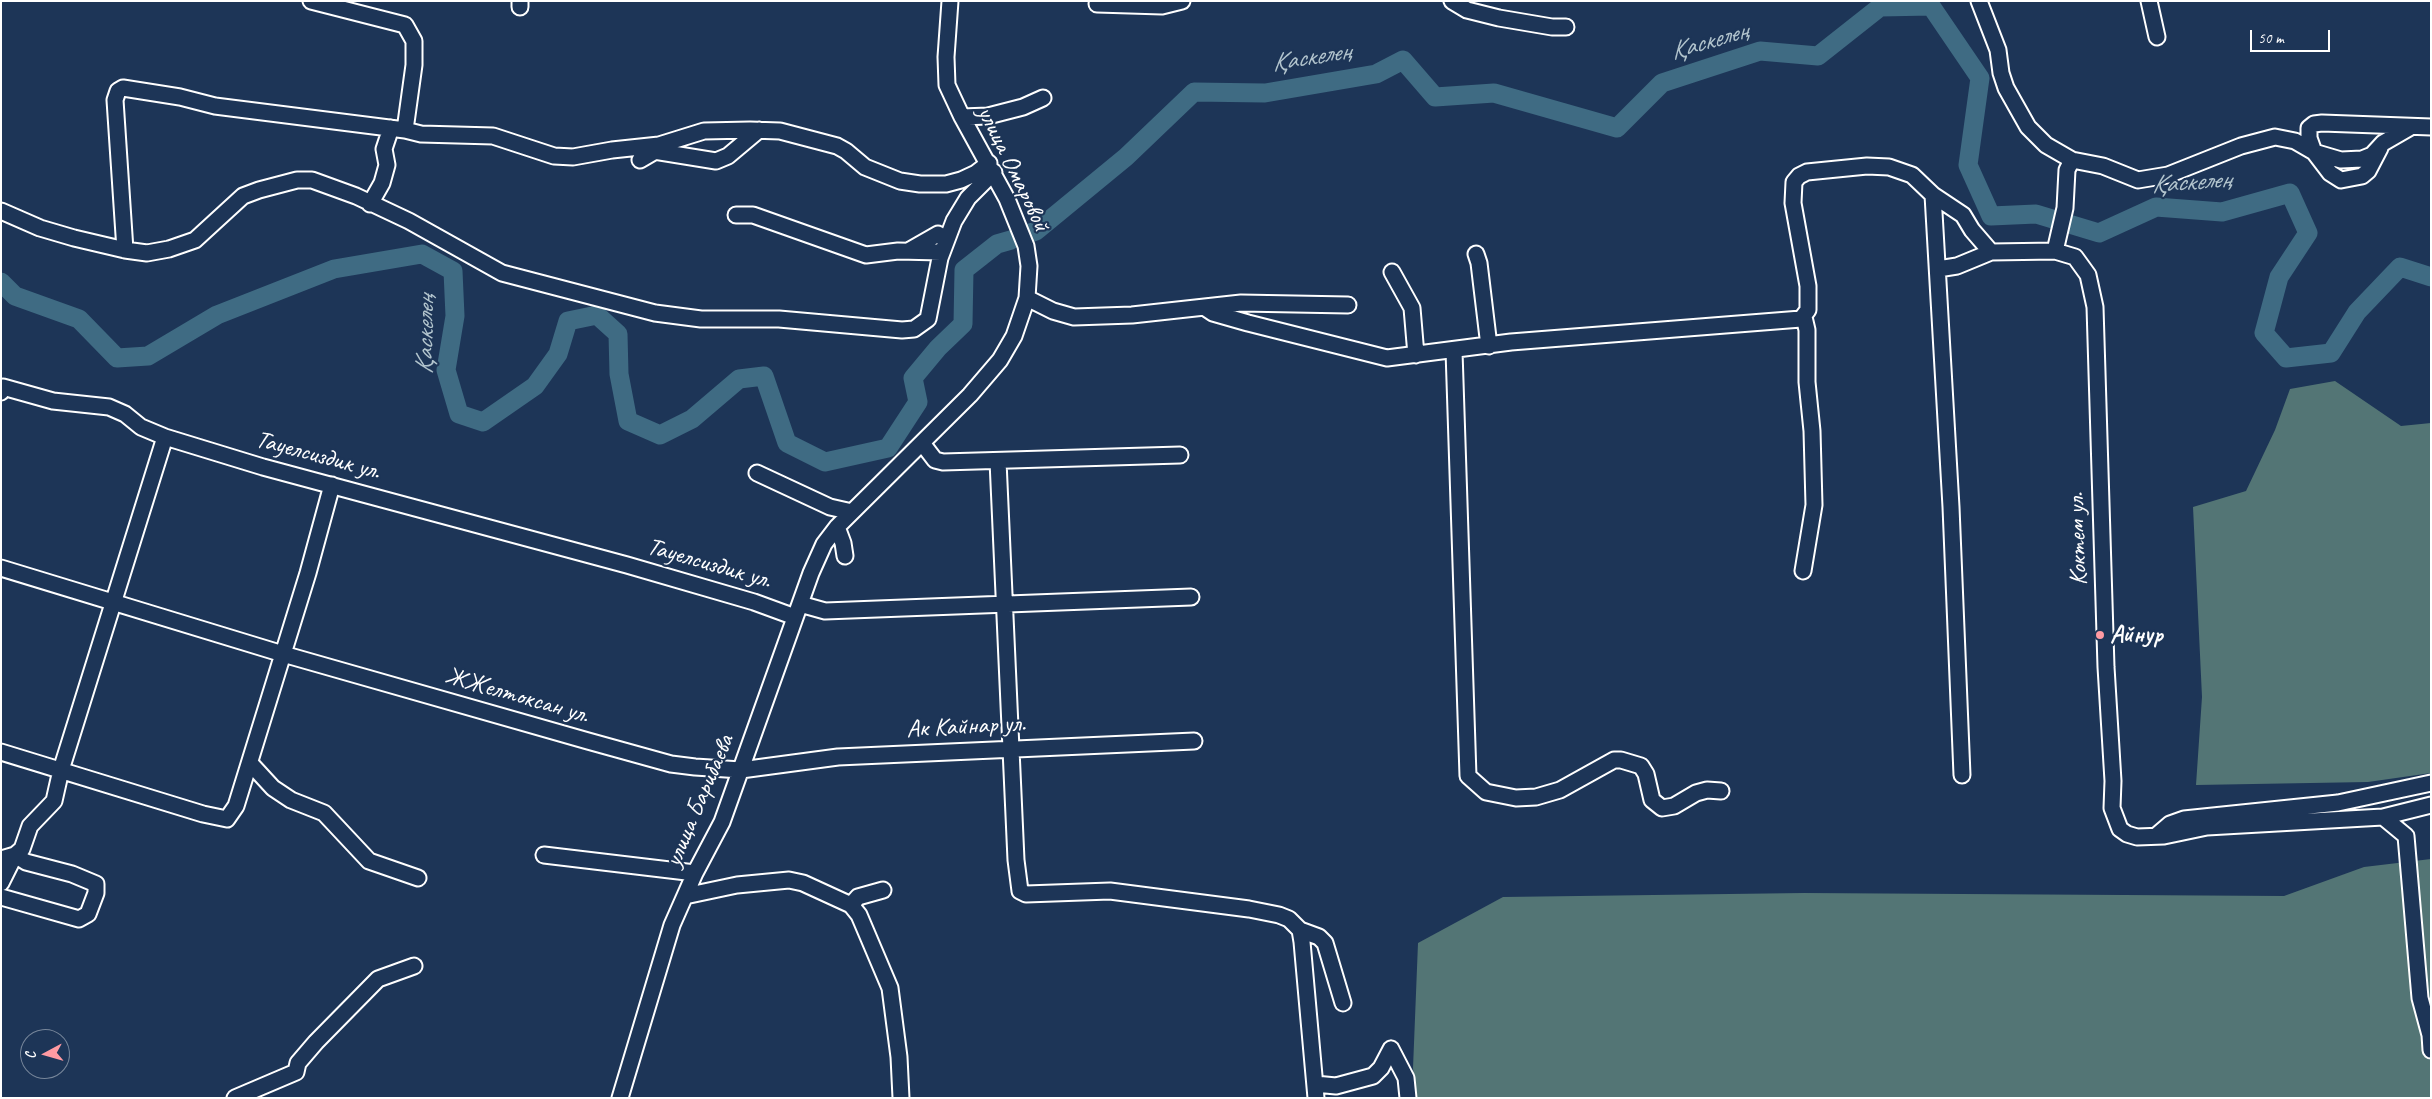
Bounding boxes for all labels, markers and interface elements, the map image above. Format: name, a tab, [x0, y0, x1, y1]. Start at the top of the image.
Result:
water label: Қаскелең	[1667, 16, 1751, 68]
scale bar	[2252, 20, 2332, 52]
text: 50 m	[2258, 29, 2284, 48]
water label: Қаскелең	[1270, 36, 1352, 80]
street label: улица Омаровой	[970, 101, 1056, 237]
water label: Қаскелең	[2151, 165, 2231, 201]
water label: Қаскелең	[410, 295, 442, 375]
street label: Тауелсиздик ул.	[252, 425, 384, 487]
street label: Коктем ул.	[2061, 492, 2095, 586]
street label: Тауелсиздик ул.	[643, 532, 775, 596]
place label: Айнур	[2110, 620, 2163, 650]
marker: Айнур	[2094, 629, 2106, 641]
street label: ЖЖелтоксан ул.	[442, 661, 592, 731]
street label: Ак Кайнар ул.	[906, 709, 1026, 745]
street label: улица Барибаева	[659, 730, 741, 872]
north arrow	[20, 1029, 70, 1079]
text: С	[22, 1051, 39, 1060]

